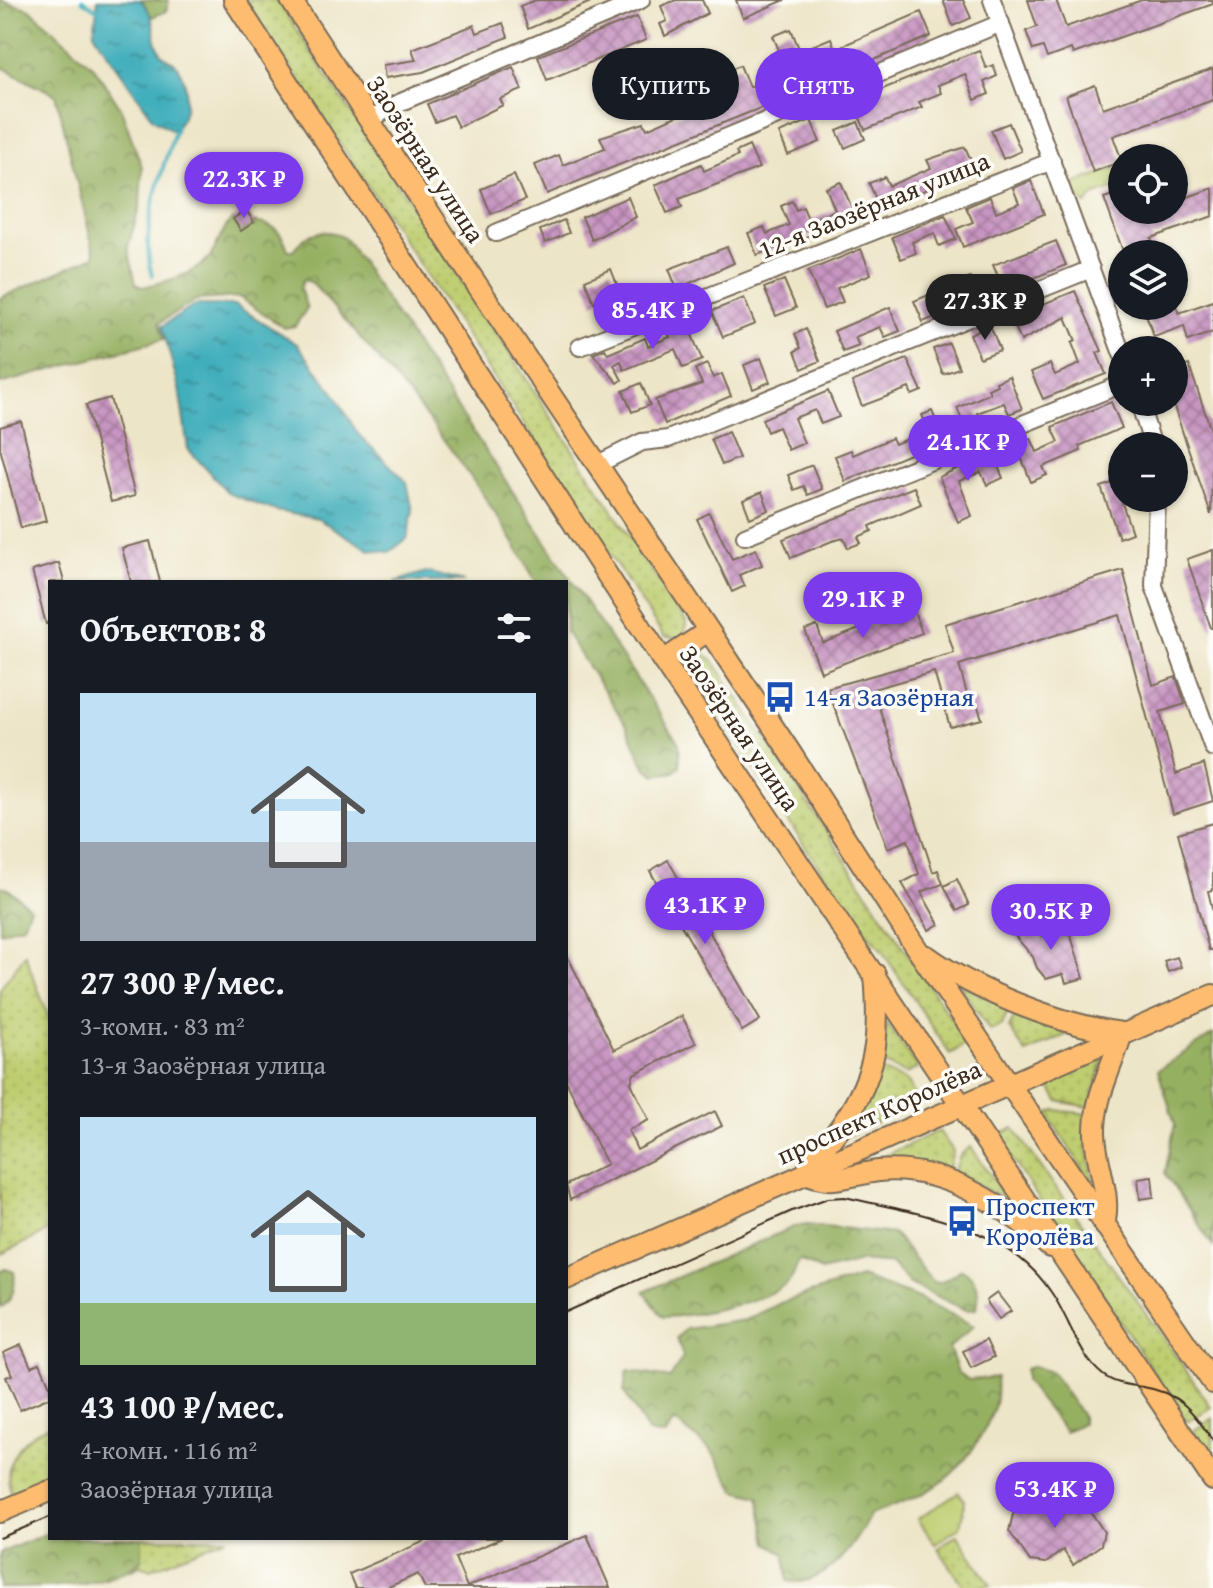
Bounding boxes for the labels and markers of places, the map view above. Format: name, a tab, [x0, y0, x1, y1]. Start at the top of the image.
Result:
pin: 22.3K ₽	[170, 152, 318, 220]
pin: 27.3K ₽	[911, 274, 1059, 342]
pin: 85.4K ₽	[579, 283, 727, 351]
pin: 24.1K ₽	[894, 415, 1042, 483]
pin: 29.1K ₽	[789, 572, 937, 640]
place label: 14-я Заозёрная	[804, 677, 974, 716]
bus stop icon: 14-я Заозёрная	[763, 680, 797, 714]
pin: 43.1K ₽	[631, 878, 779, 946]
pin: 30.5K ₽	[977, 884, 1125, 952]
place label: Проспект Королёва	[986, 1186, 1095, 1255]
bus stop icon: Проспект Королёва	[945, 1204, 979, 1238]
pin: 53.4K ₽	[981, 1462, 1129, 1530]

